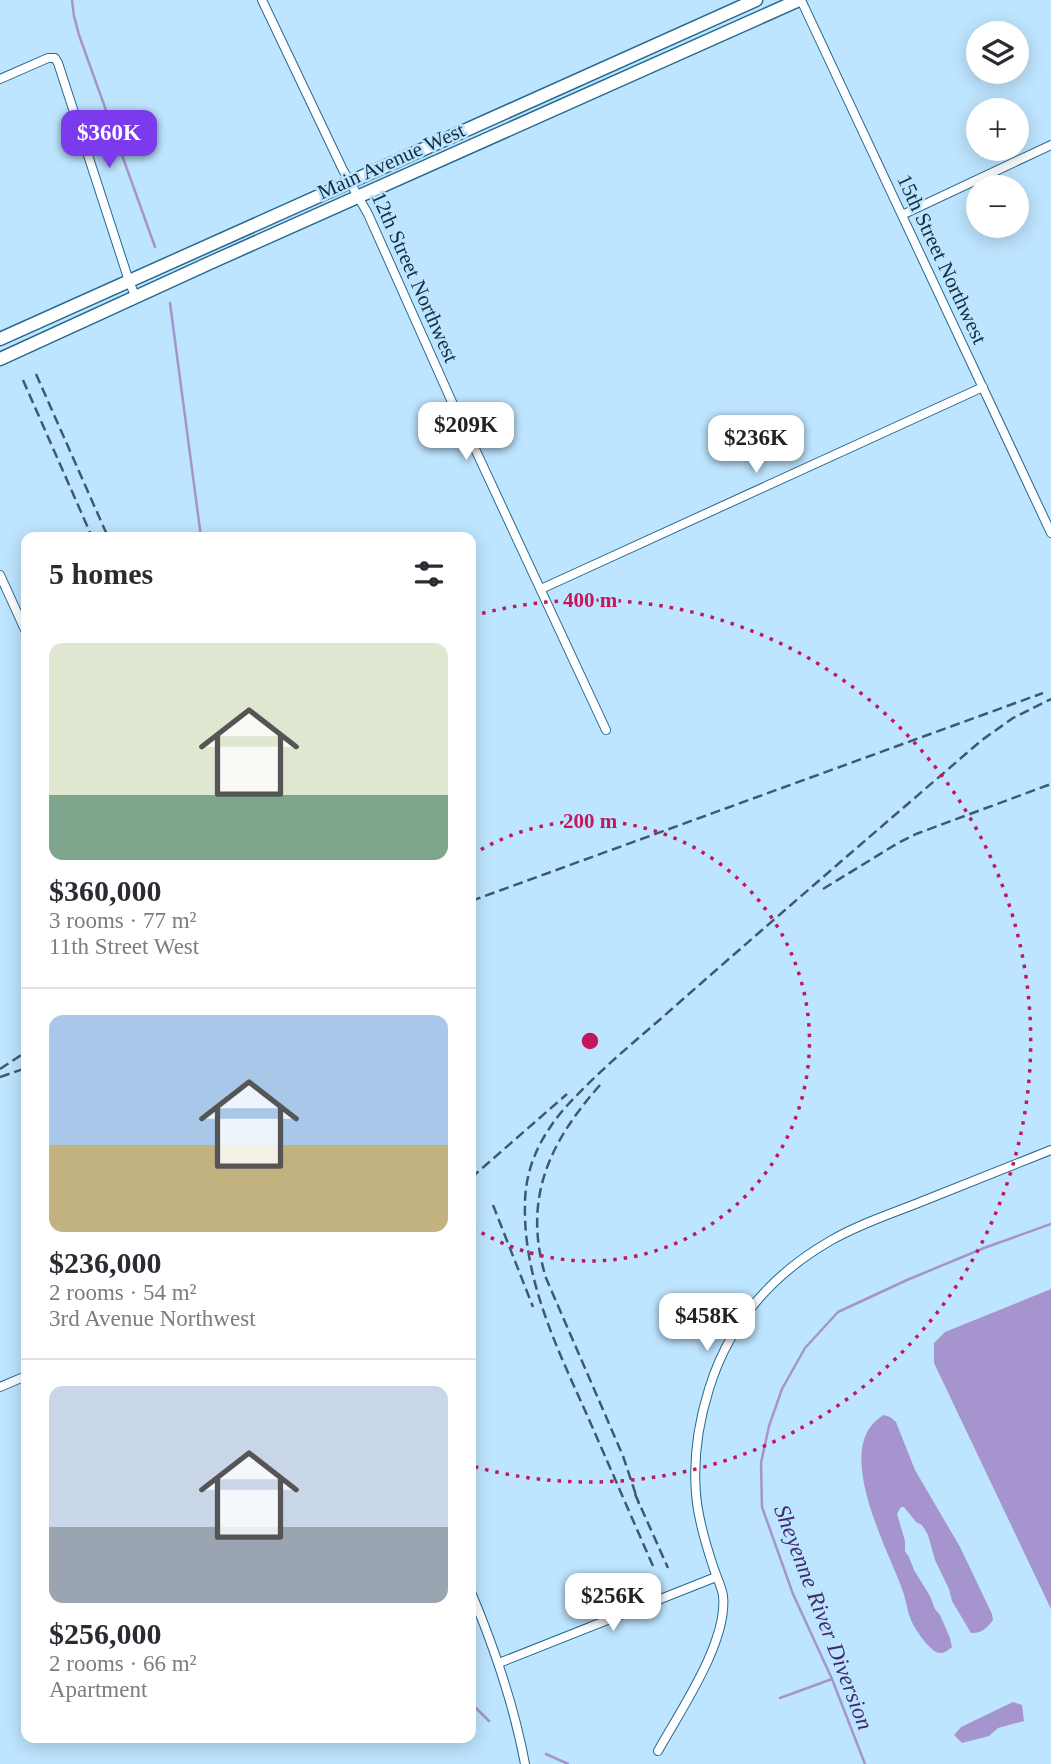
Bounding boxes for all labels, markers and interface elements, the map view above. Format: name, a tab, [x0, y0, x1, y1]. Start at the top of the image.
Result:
map controls	[966, 21, 1029, 238]
button: layers	[966, 21, 1029, 84]
button: +	[966, 98, 1029, 161]
pin: $360K	[60, 110, 158, 170]
street label: Main Avenue West	[314, 118, 468, 204]
text: $360K	[77, 120, 141, 145]
street label: 15th Street Northwest	[892, 170, 992, 348]
button: −	[966, 175, 1029, 238]
street label: 12th Street Northwest	[367, 188, 464, 366]
pin: $209K	[417, 402, 515, 462]
text: $209K	[434, 412, 498, 437]
pin: $236K	[707, 416, 805, 475]
text: $236K	[724, 425, 788, 450]
icon: filters	[410, 555, 448, 593]
text: 5 homes	[49, 557, 153, 590]
text: 400 m	[563, 588, 618, 612]
icon: home	[186, 689, 312, 815]
text: 200 m	[563, 809, 618, 833]
text: $360,000	[49, 874, 162, 907]
text: 3 rooms · 77 m²	[49, 908, 196, 933]
text: 11th Street West	[49, 934, 199, 959]
centre of rings	[578, 1029, 602, 1053]
icon: home	[186, 1061, 312, 1187]
text: $236,000	[49, 1246, 162, 1279]
text: 2 rooms · 54 m²	[49, 1280, 196, 1305]
pin: $458K	[658, 1294, 756, 1353]
text: $458K	[675, 1303, 739, 1328]
text: 3rd Avenue Northwest	[49, 1306, 256, 1331]
icon: home	[186, 1432, 312, 1558]
water label: Sheyenne River Diversion	[769, 1501, 878, 1733]
pin: $256K	[564, 1574, 662, 1633]
text: $256K	[581, 1583, 645, 1608]
text: $256,000	[49, 1617, 162, 1650]
text: 2 rooms · 66 m²	[49, 1651, 196, 1676]
text: Apartment	[49, 1677, 147, 1702]

